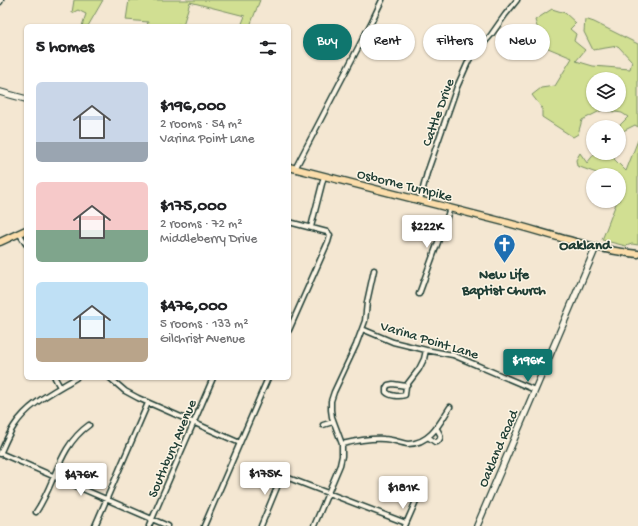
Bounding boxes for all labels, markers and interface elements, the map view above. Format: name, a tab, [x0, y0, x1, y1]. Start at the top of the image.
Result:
chip: Buy	[303, 24, 352, 60]
chip: Rent	[360, 24, 415, 60]
chip: Filters	[423, 24, 487, 60]
chip: New	[495, 24, 550, 60]
icon: filters	[257, 37, 279, 59]
text: 5 homes	[36, 38, 94, 58]
map controls	[586, 72, 626, 208]
button: layers	[586, 72, 626, 112]
street label: Cattle Drive	[419, 76, 460, 149]
text: $196,000	[160, 97, 226, 117]
icon: home	[68, 98, 116, 146]
text: 2 rooms · 54 m²	[160, 117, 242, 132]
button: +	[586, 120, 626, 160]
text: Varina Point Lane	[160, 132, 255, 147]
street label: Osborne Turnpike	[355, 166, 454, 207]
button: −	[586, 168, 626, 208]
text: $175,000	[160, 197, 227, 217]
icon: home	[68, 198, 116, 246]
pin: $222K	[399, 215, 455, 249]
text: 2 rooms · 72 m²	[160, 217, 242, 232]
text: $222K	[411, 220, 443, 235]
text: Middleberry Drive	[160, 232, 257, 247]
church icon: New Life Baptist Church	[491, 232, 517, 265]
district label: Oakland	[559, 237, 613, 255]
place label: New Life Baptist Church	[461, 267, 546, 300]
text: $476,000	[160, 297, 227, 317]
icon: home	[68, 298, 116, 346]
text: 5 rooms · 133 m²	[160, 317, 248, 332]
street label: Varina Point Lane	[377, 318, 481, 365]
text: Gilchrist Avenue	[160, 332, 245, 347]
pin: $196K	[500, 349, 556, 383]
text: $196K	[512, 354, 544, 369]
street label: Southbury Avenue	[145, 397, 202, 501]
street label: Oakland Road	[475, 406, 524, 490]
pin: $175K	[237, 462, 293, 496]
pin: $476K	[53, 463, 109, 497]
text: $175K	[249, 467, 281, 482]
text: $476K	[65, 468, 97, 483]
pin: $181K	[375, 476, 431, 510]
text: $181K	[388, 481, 418, 496]

